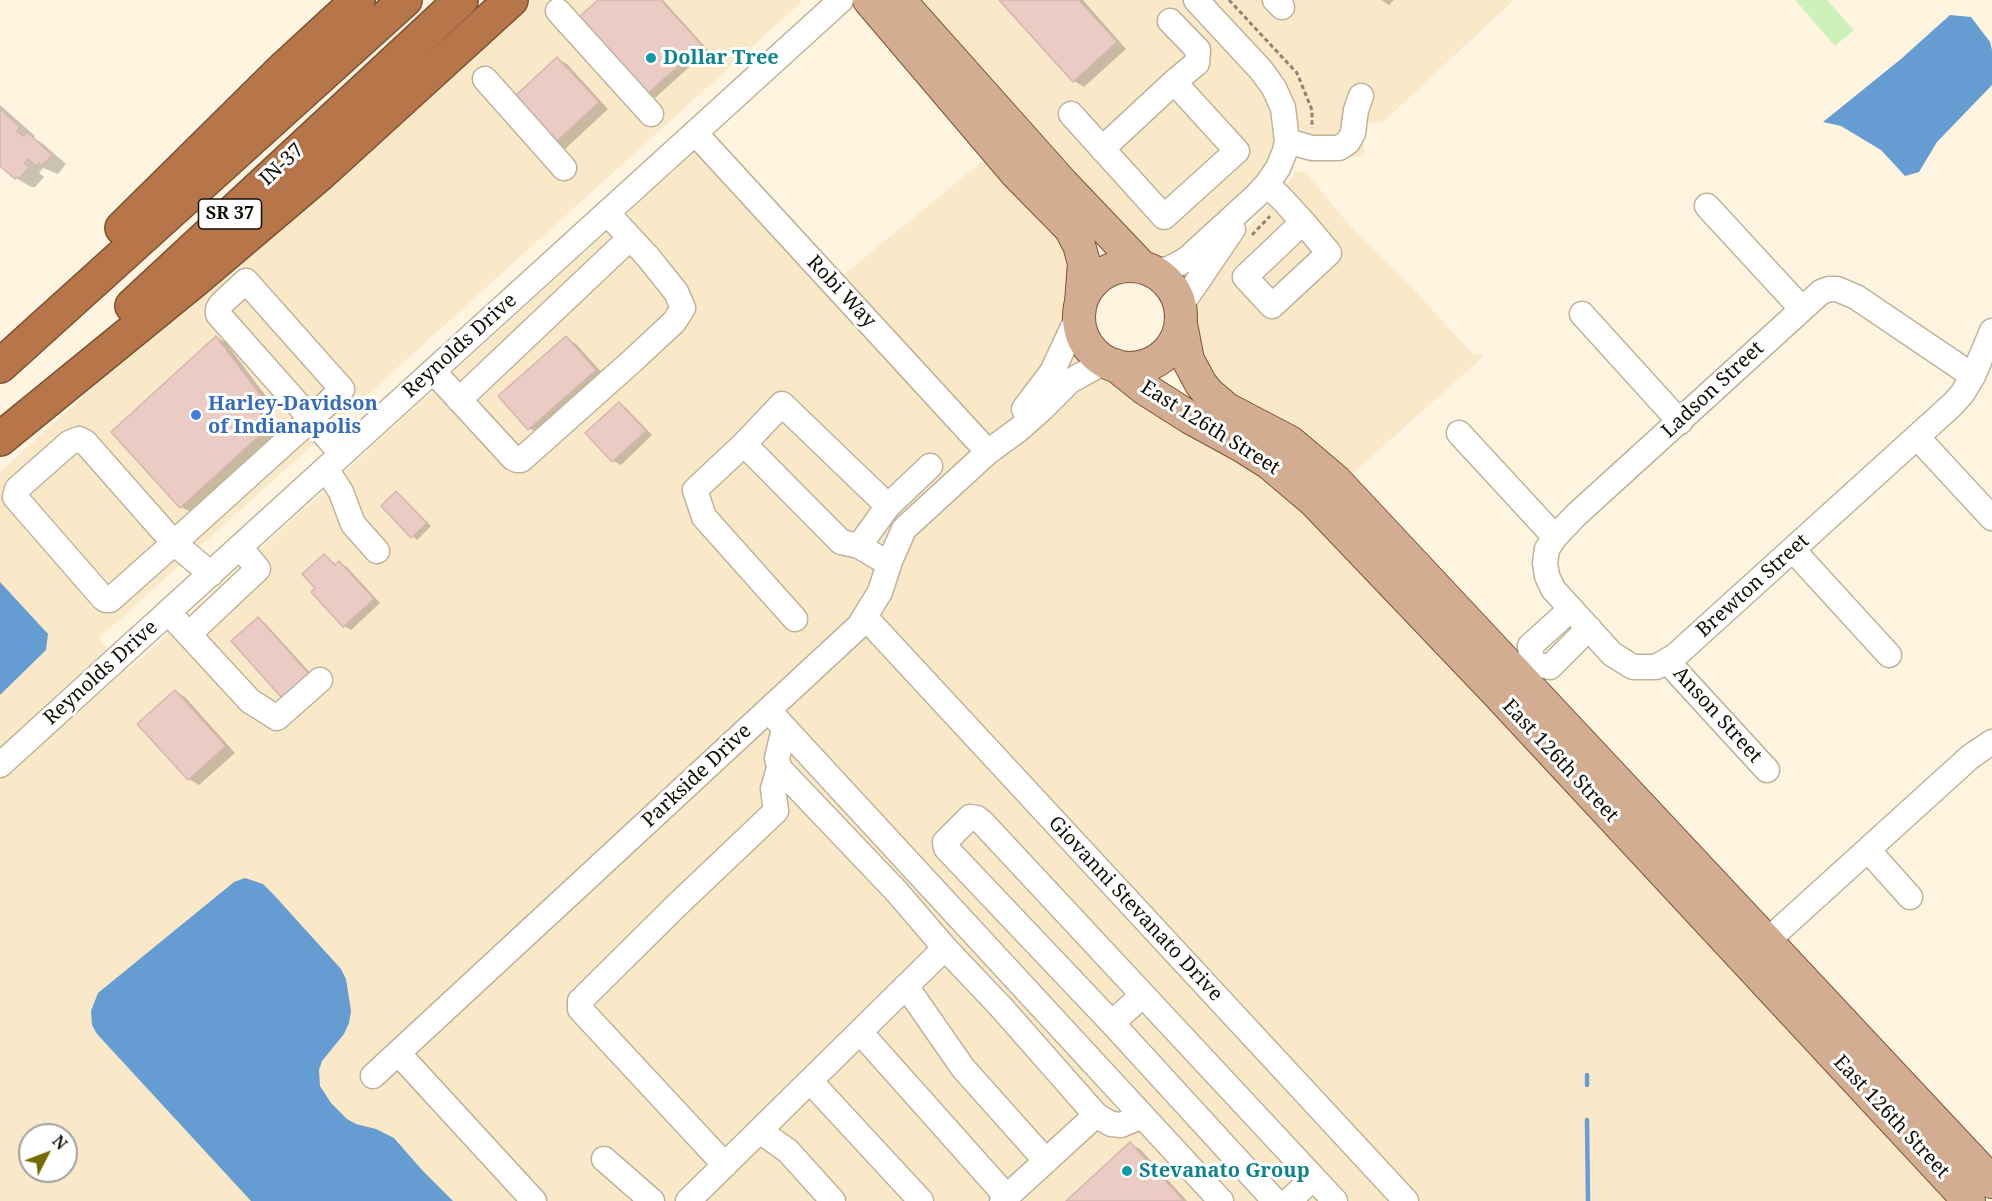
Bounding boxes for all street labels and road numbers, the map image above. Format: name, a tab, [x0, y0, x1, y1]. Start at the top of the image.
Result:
street label: IN-37	[255, 139, 309, 191]
road number: SR 37	[198, 199, 262, 229]
street label: Robi Way	[801, 251, 881, 333]
street label: Reynolds Drive	[398, 289, 522, 403]
street label: Ladson Street	[1657, 337, 1769, 443]
street label: East 126th Street	[1136, 376, 1284, 480]
street label: Brewton Street	[1692, 529, 1814, 643]
street label: Reynolds Drive	[39, 616, 163, 730]
street label: Anson Street	[1667, 662, 1767, 768]
street label: East 126th Street	[1497, 695, 1623, 827]
street label: Parkside Drive	[637, 719, 757, 833]
street label: Giovanni Stevanato Drive	[1043, 811, 1227, 1007]
street label: East 126th Street	[1828, 1051, 1954, 1183]

